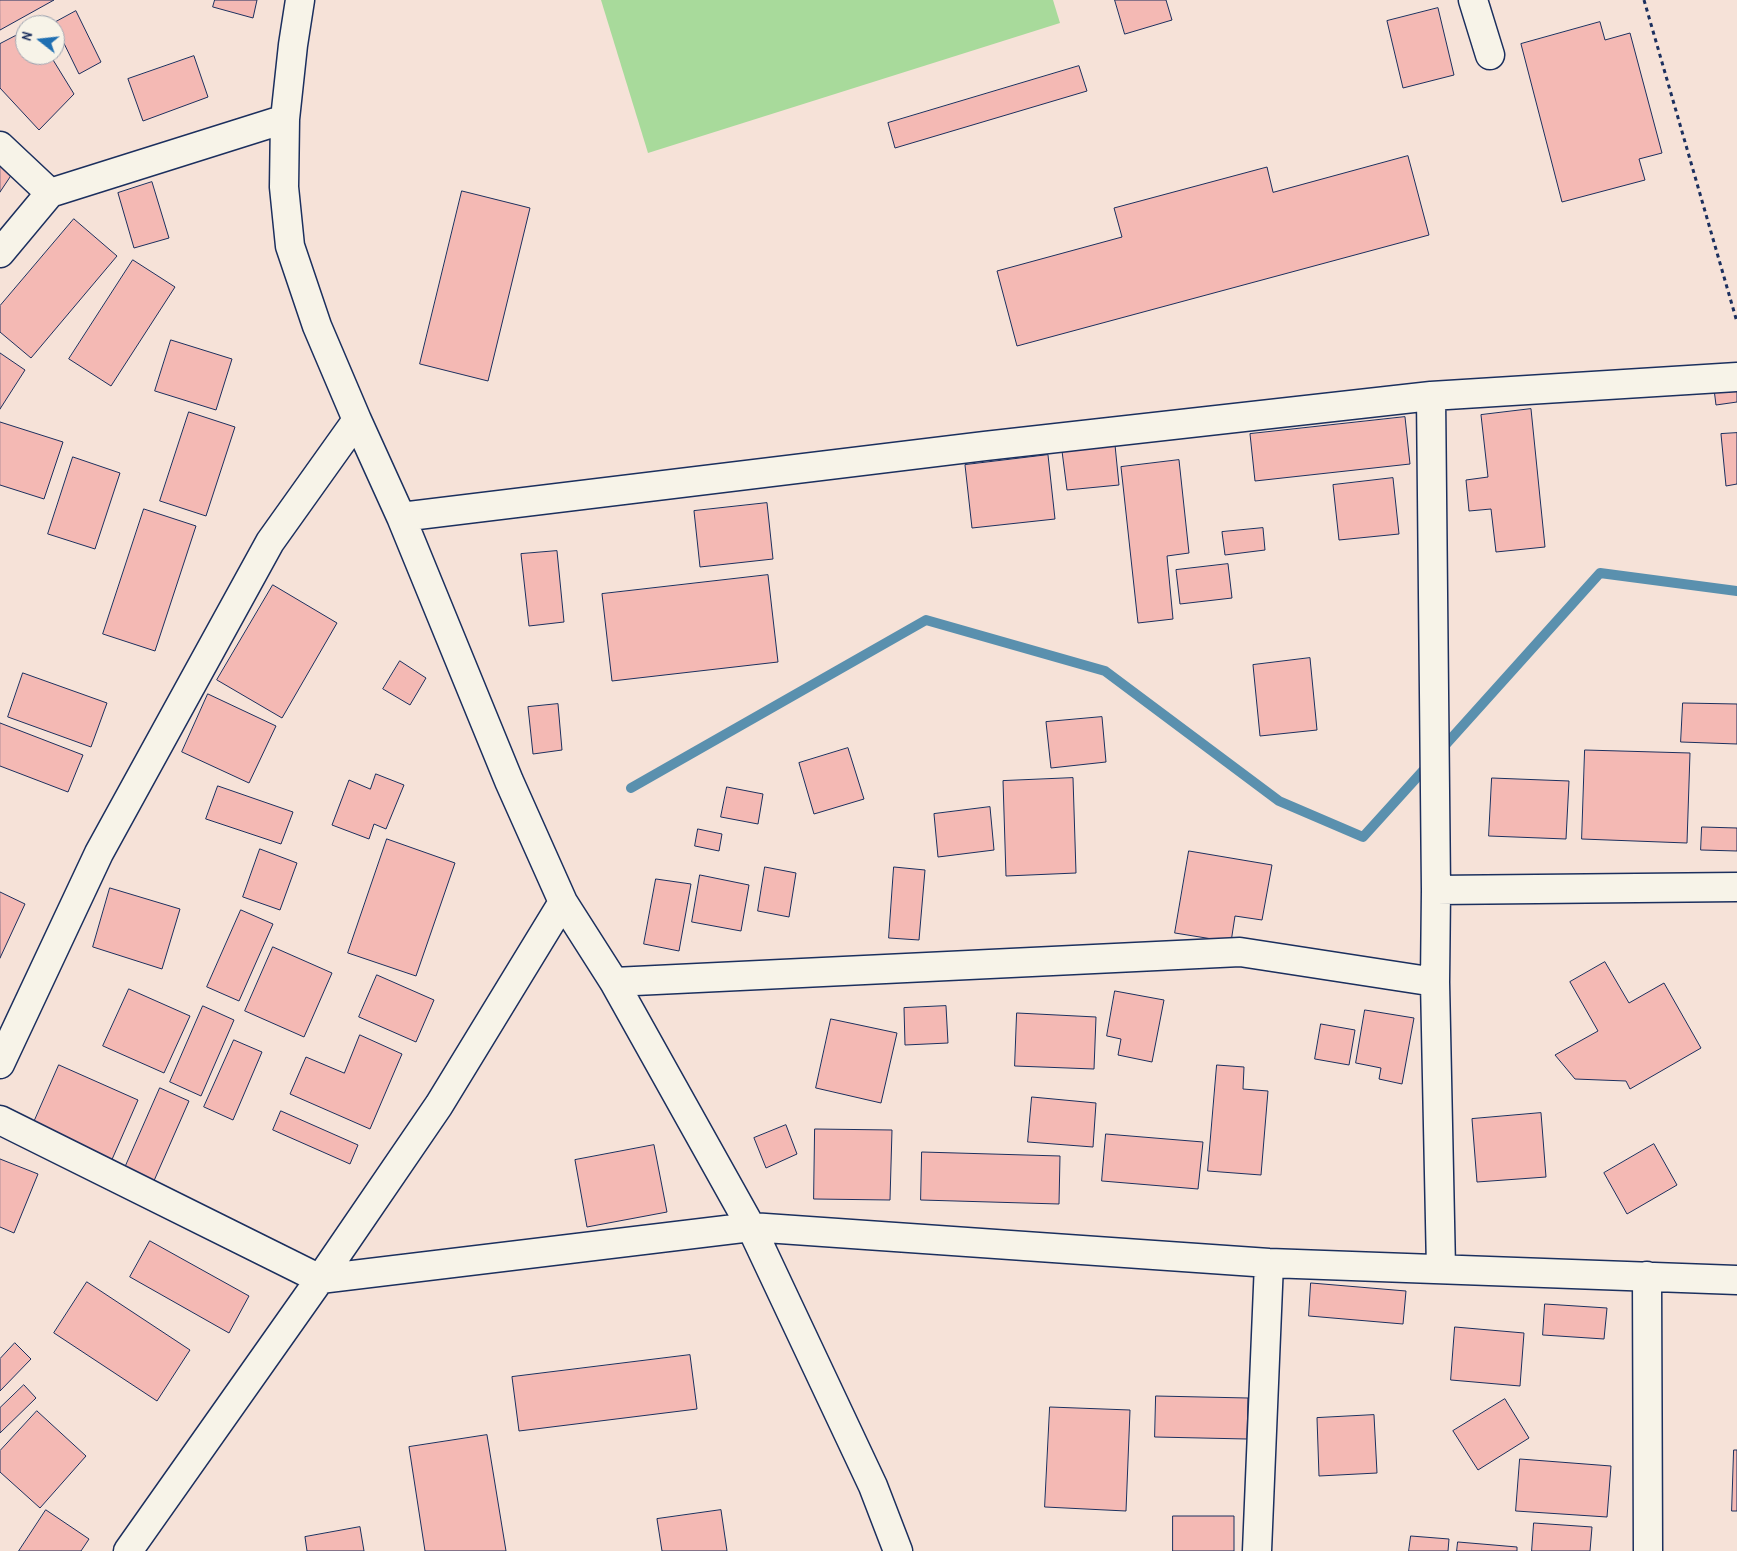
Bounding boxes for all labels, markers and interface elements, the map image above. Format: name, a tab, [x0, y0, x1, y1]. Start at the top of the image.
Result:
north arrow	[15, 15, 65, 65]
text: N	[16, 30, 36, 42]

